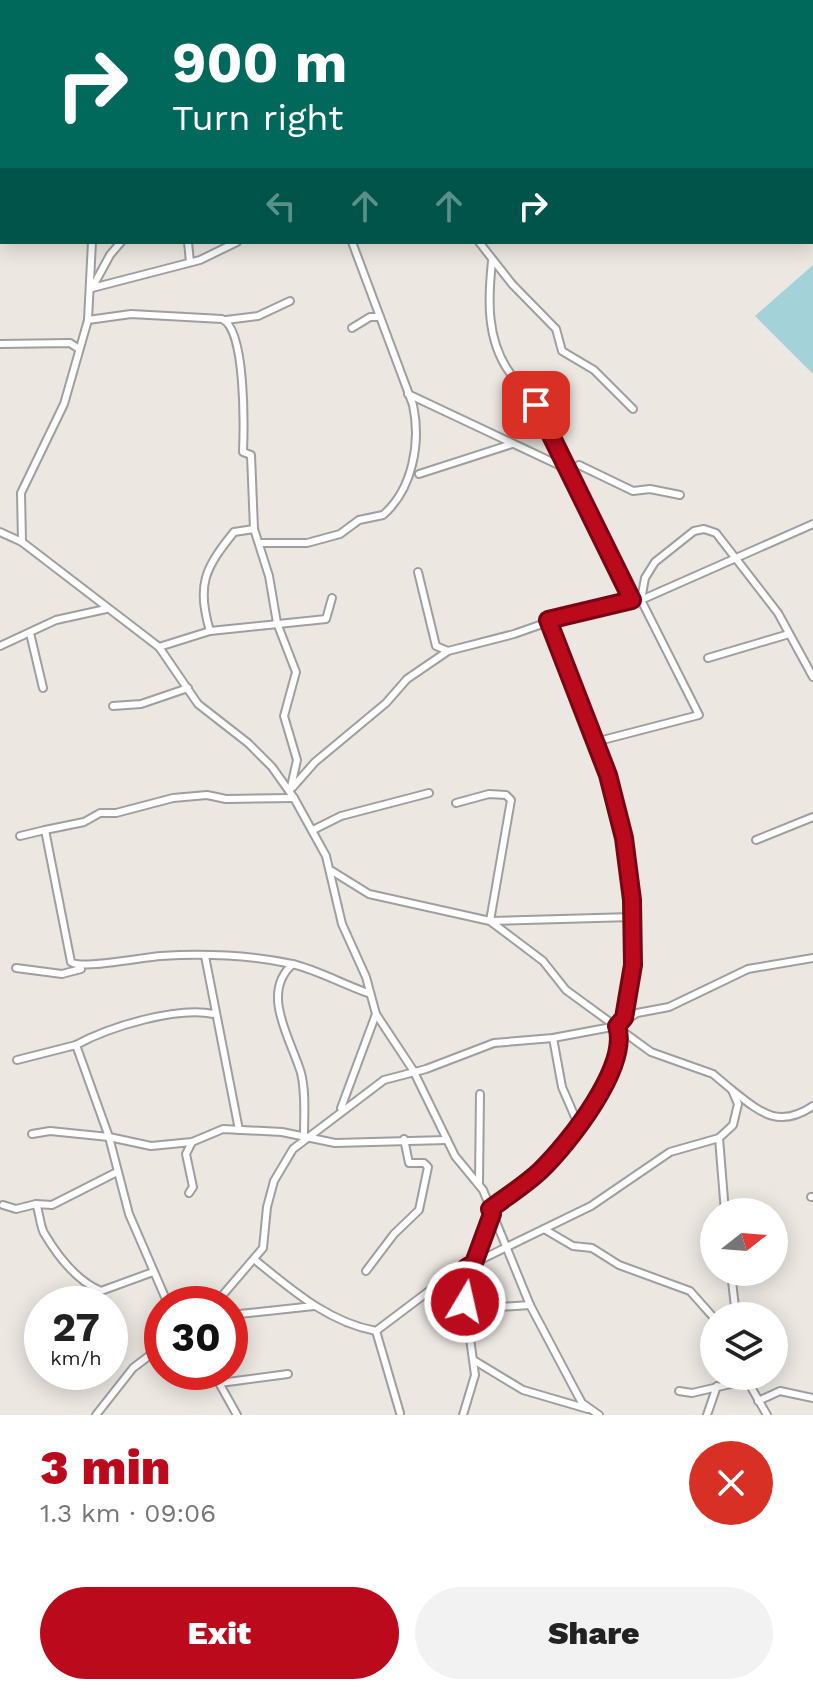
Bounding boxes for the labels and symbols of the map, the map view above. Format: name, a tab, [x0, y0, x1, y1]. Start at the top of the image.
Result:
pin	[502, 371, 570, 439]
north arrow	[700, 1198, 788, 1286]
position arrow	[423, 1260, 507, 1344]
speed limit sign: 30	[144, 1286, 248, 1390]

